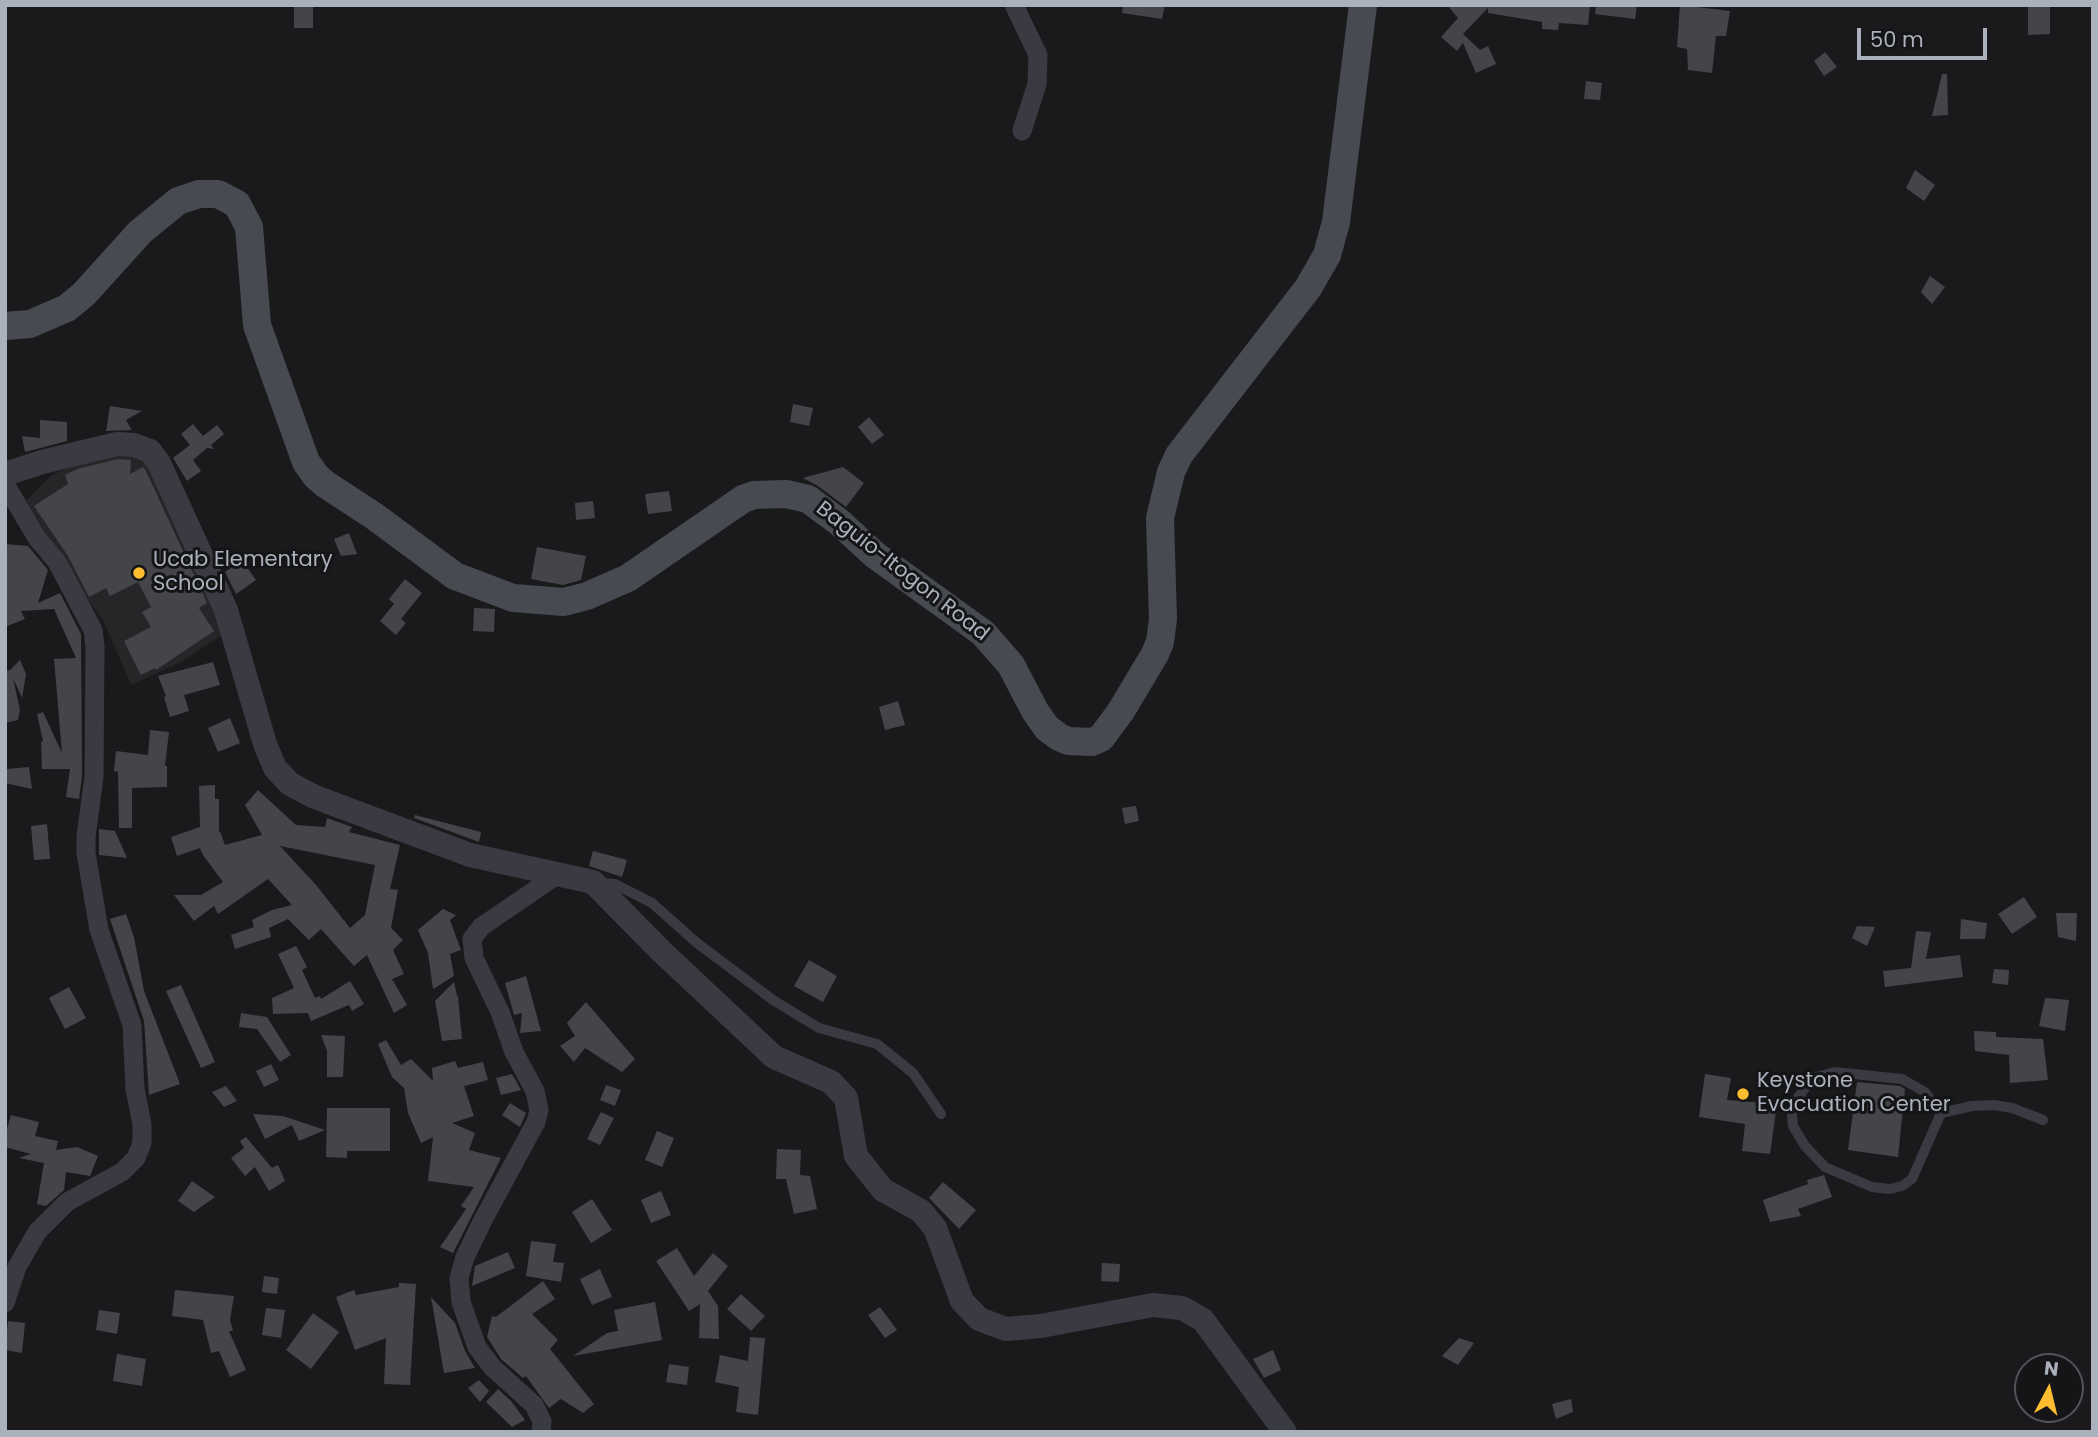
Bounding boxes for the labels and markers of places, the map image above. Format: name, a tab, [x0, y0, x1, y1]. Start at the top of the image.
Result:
place label: Ucab Elementary School	[153, 548, 332, 598]
marker: Ucab Elementary School	[131, 565, 147, 581]
place label: Keystone Evacuation Center	[1757, 1069, 1951, 1119]
marker: Keystone Evacuation Center	[1735, 1086, 1751, 1102]

